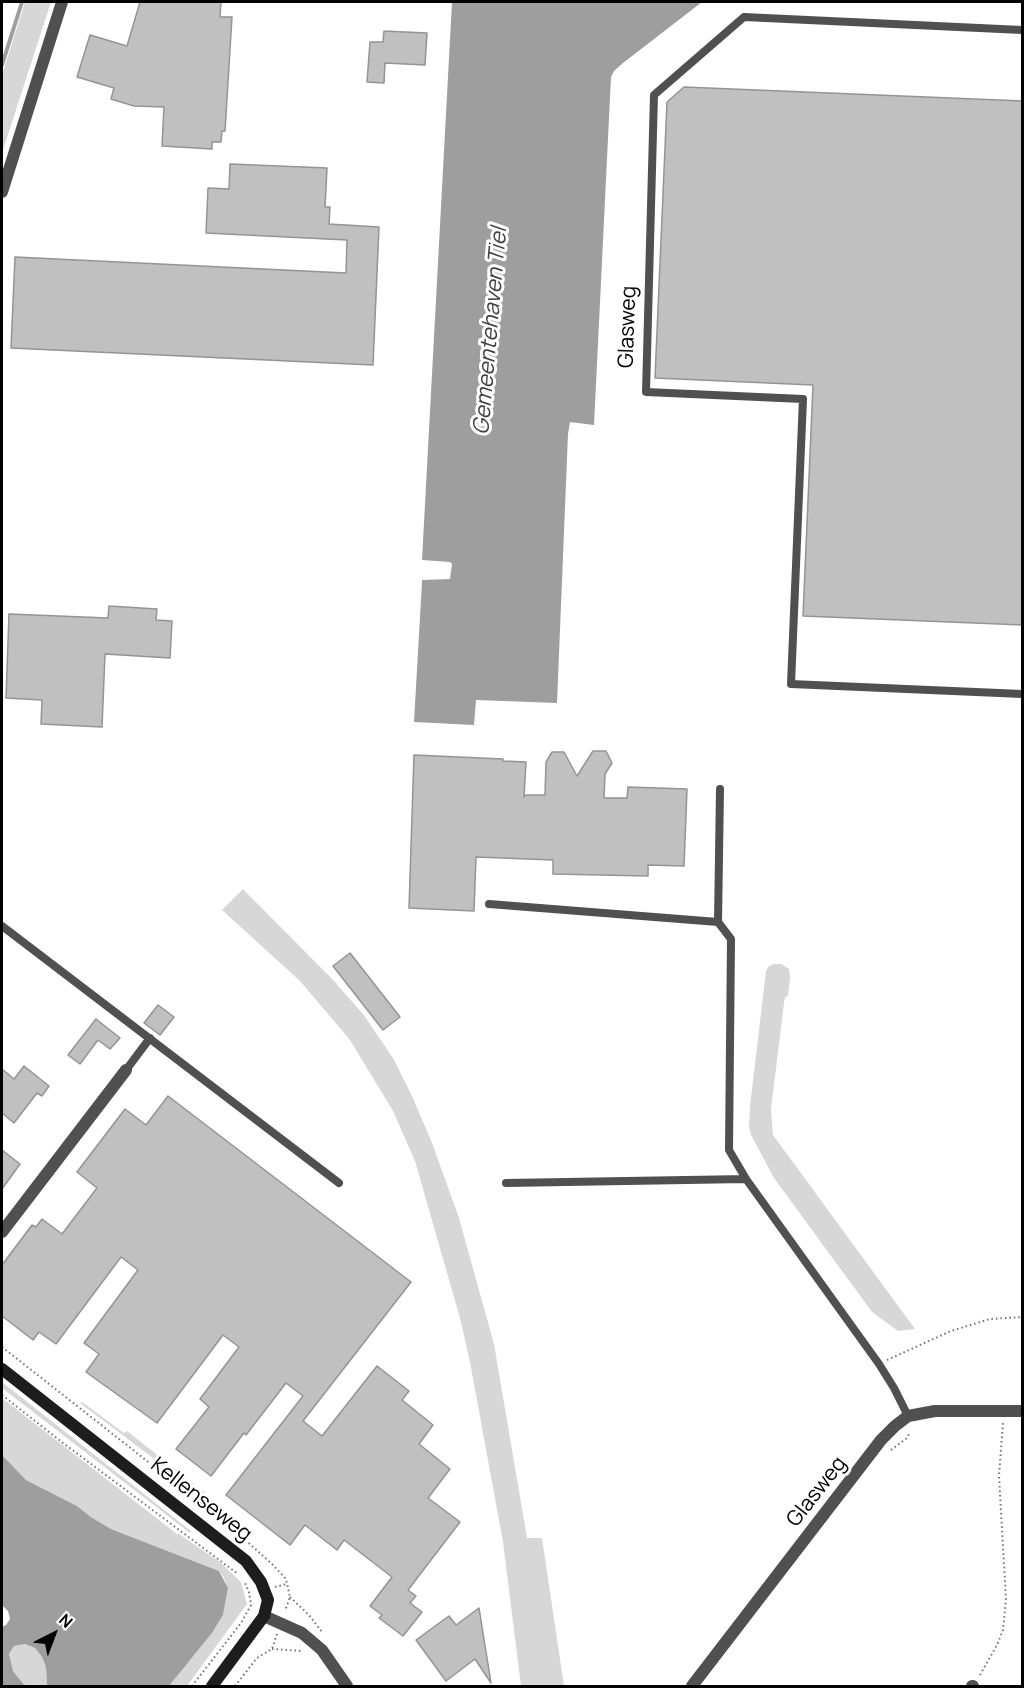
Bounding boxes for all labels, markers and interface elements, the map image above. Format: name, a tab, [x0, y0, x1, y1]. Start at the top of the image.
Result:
water label: Gemeentehaven Tiel	[469, 226, 513, 436]
street label: Glasweg	[614, 285, 642, 369]
street label: Glasweg	[782, 1452, 852, 1532]
street label: Kellenseweg	[145, 1453, 257, 1547]
north arrow	[24, 1604, 84, 1664]
text: N	[54, 1609, 78, 1633]

